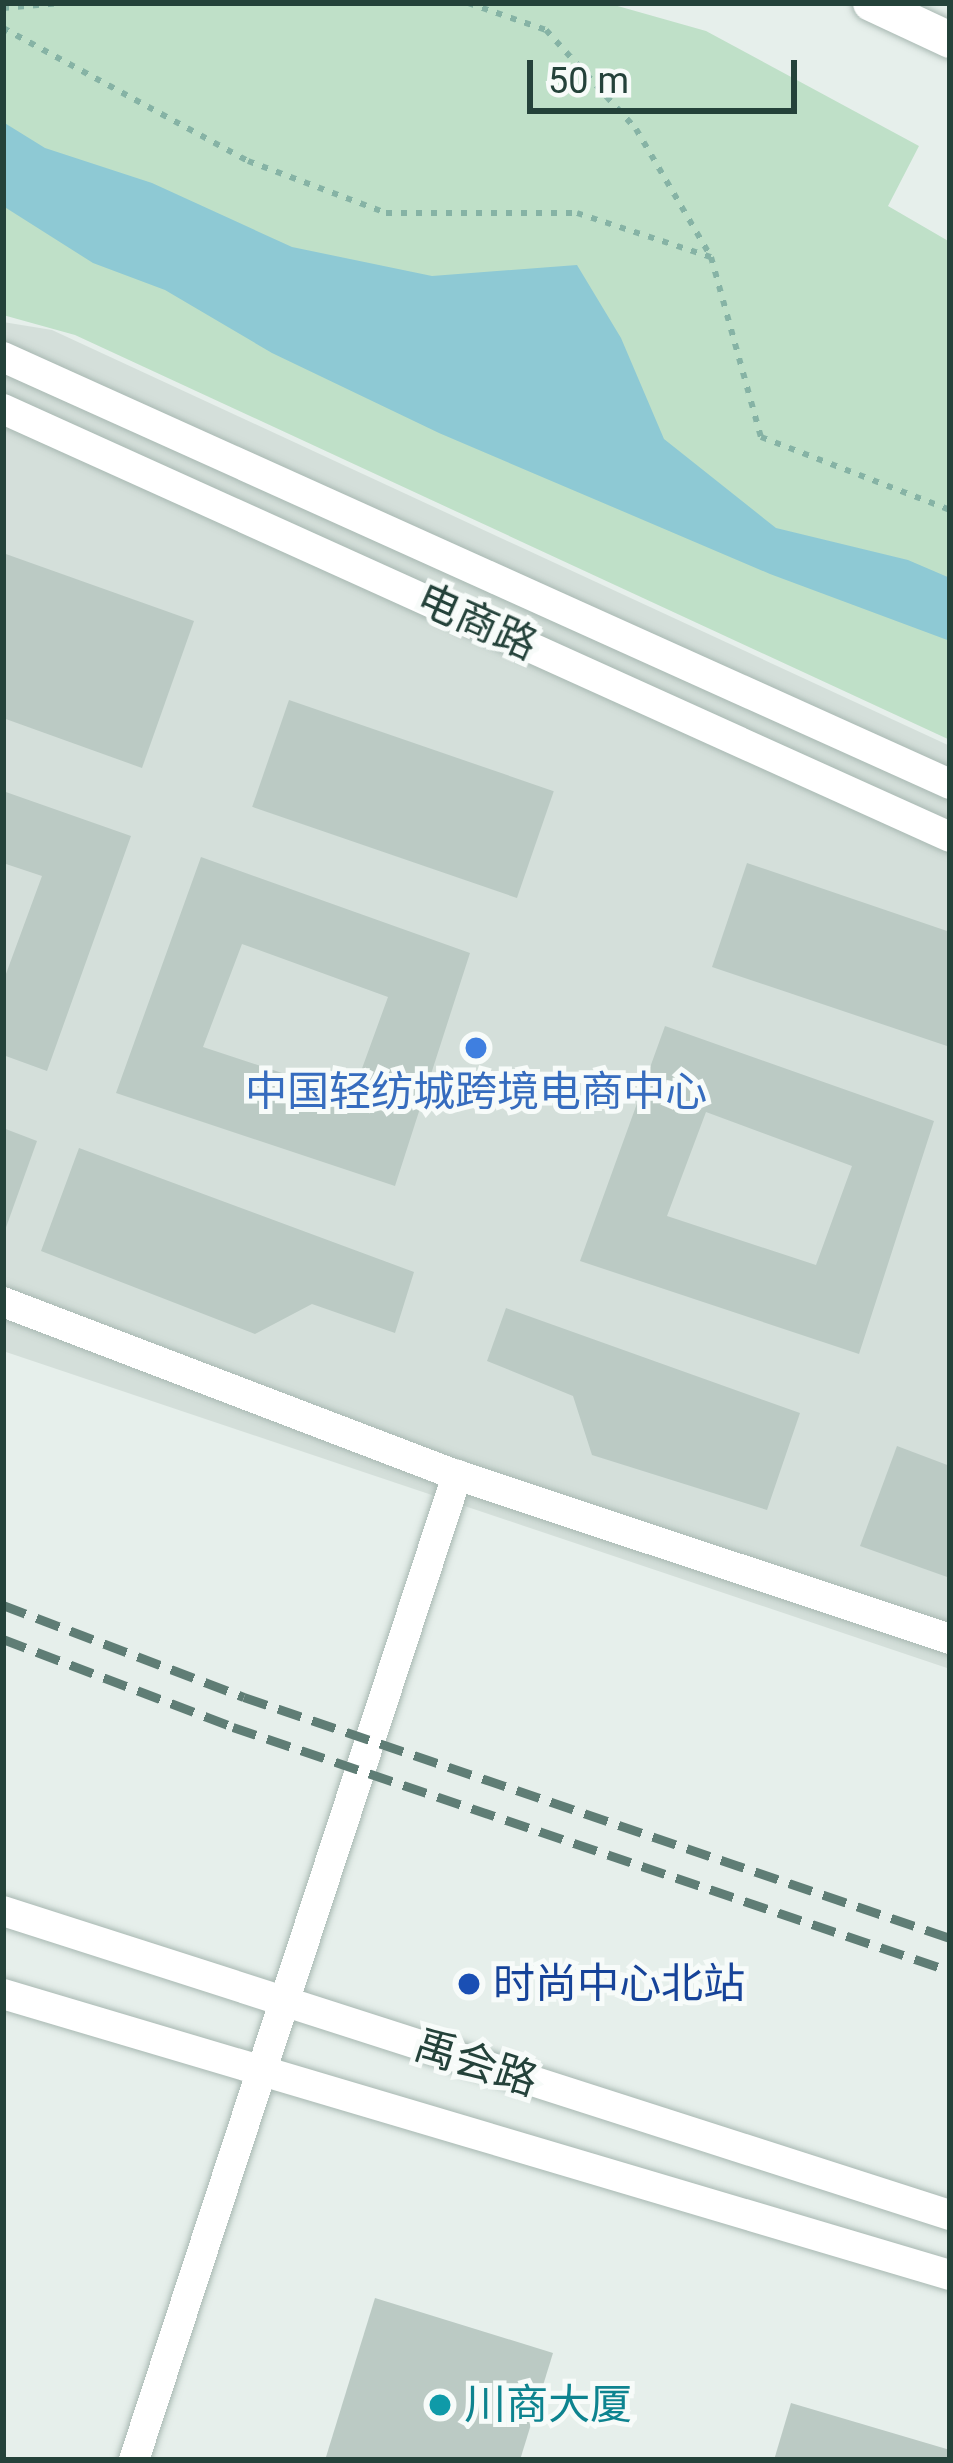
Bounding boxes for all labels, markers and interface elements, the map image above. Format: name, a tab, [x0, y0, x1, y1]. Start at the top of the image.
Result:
scale bar	[533, 36, 803, 110]
text: 50 m	[548, 60, 629, 102]
street label: 电商路	[409, 573, 545, 671]
marker: 中国轻纺城跨境电商中心	[463, 1035, 489, 1061]
place label: 中国轻纺城跨境电商中心	[245, 1067, 707, 1117]
place label: 时尚中心北站	[493, 1959, 745, 2009]
marker: 时尚中心北站	[456, 1971, 482, 1997]
street label: 禹会路	[408, 2020, 544, 2106]
place label: 川商大厦	[464, 2380, 632, 2430]
marker: 川商大厦	[427, 2392, 453, 2418]

